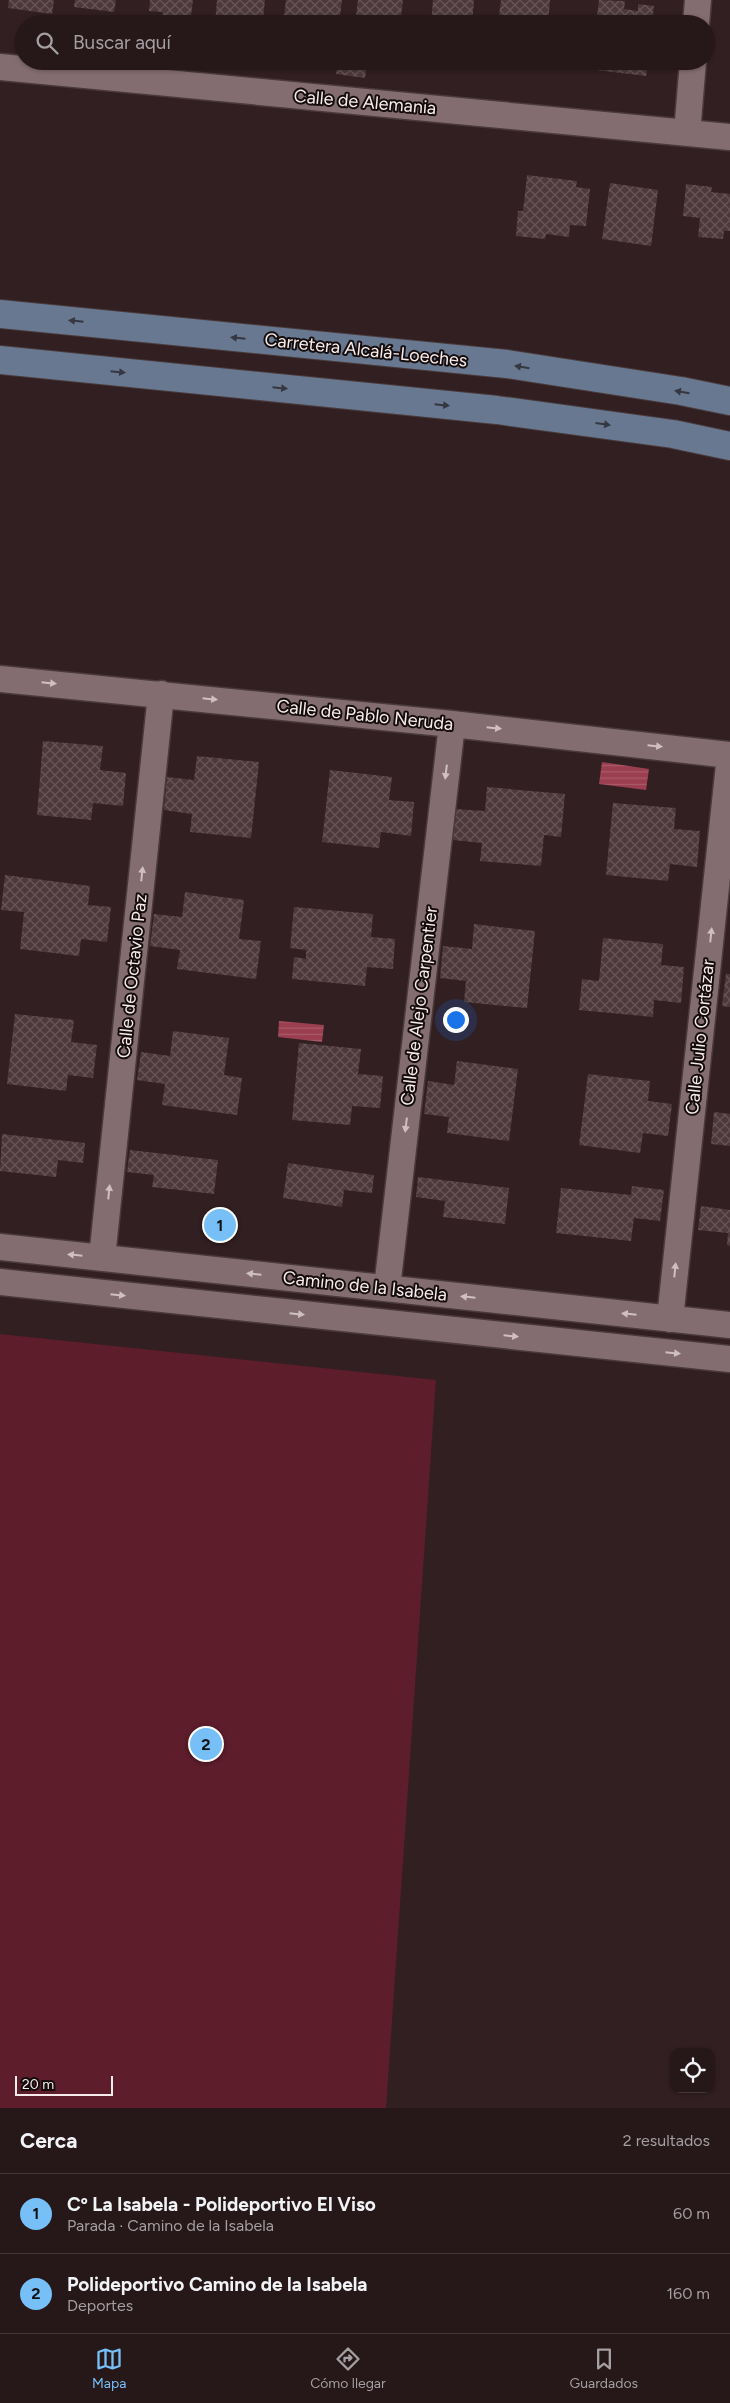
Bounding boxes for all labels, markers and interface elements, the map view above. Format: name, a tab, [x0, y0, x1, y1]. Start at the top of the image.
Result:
search box	[15, 15, 715, 70]
icon: search	[33, 29, 61, 57]
text: Buscar aquí	[73, 31, 171, 54]
street label: Calle de Alemania	[293, 85, 437, 119]
one-way arrow	[68, 317, 84, 325]
street label: Carretera Alcalá-Loeches	[264, 328, 468, 372]
one-way arrow	[230, 333, 246, 341]
one-way arrow	[513, 362, 529, 370]
one-way arrow	[110, 368, 126, 376]
one-way arrow	[272, 385, 288, 393]
one-way arrow	[674, 387, 690, 395]
one-way arrow	[434, 401, 450, 409]
one-way arrow	[595, 420, 611, 428]
one-way arrow	[41, 679, 57, 687]
one-way arrow	[203, 695, 219, 703]
street label: Calle de Pablo Neruda	[276, 695, 454, 735]
one-way arrow	[486, 724, 502, 732]
one-way arrow	[648, 743, 664, 751]
one-way arrow	[442, 764, 450, 780]
one-way arrow	[138, 866, 146, 882]
street label: Calle de Octavio Paz	[112, 892, 152, 1059]
street label: Calle de Alejo Carpentier	[396, 905, 442, 1107]
one-way arrow	[707, 926, 715, 942]
street label: Calle Julio Cortázar	[681, 958, 719, 1116]
your location	[443, 1007, 469, 1033]
one-way arrow	[402, 1117, 410, 1133]
one-way arrow	[105, 1184, 113, 1200]
pin: 1	[204, 1206, 236, 1244]
one-way arrow	[67, 1251, 83, 1259]
one-way arrow	[671, 1262, 679, 1278]
street label: Camino de la Isabela	[282, 1266, 448, 1306]
one-way arrow	[246, 1270, 262, 1278]
one-way arrow	[110, 1291, 126, 1299]
one-way arrow	[459, 1293, 475, 1301]
one-way arrow	[289, 1310, 305, 1318]
one-way arrow	[621, 1310, 637, 1318]
one-way arrow	[503, 1332, 519, 1340]
one-way arrow	[665, 1349, 681, 1357]
pin: 2	[190, 1725, 222, 1763]
map controls	[670, 2048, 715, 2093]
button: locate	[670, 2048, 715, 2093]
scale bar	[15, 2073, 112, 2096]
text: 20 m	[22, 2076, 54, 2093]
text: Cerca	[20, 2128, 77, 2153]
text: 2 resultados	[623, 2131, 710, 2150]
text: Cº La Isabela - Polideportivo El Viso	[67, 2193, 376, 2216]
text: 1	[33, 2204, 39, 2223]
text: 60 m	[673, 2204, 710, 2223]
text: Parada · Camino de la Isabela	[67, 2216, 274, 2235]
text: Polideportivo Camino de la Isabela	[67, 2273, 368, 2296]
text: 2	[31, 2284, 41, 2303]
text: 160 m	[667, 2284, 710, 2303]
text: Deportes	[67, 2296, 133, 2315]
tab: Mapa	[92, 2345, 126, 2392]
tab: Cómo llegar	[310, 2345, 386, 2392]
tab: Guardados	[570, 2345, 638, 2392]

